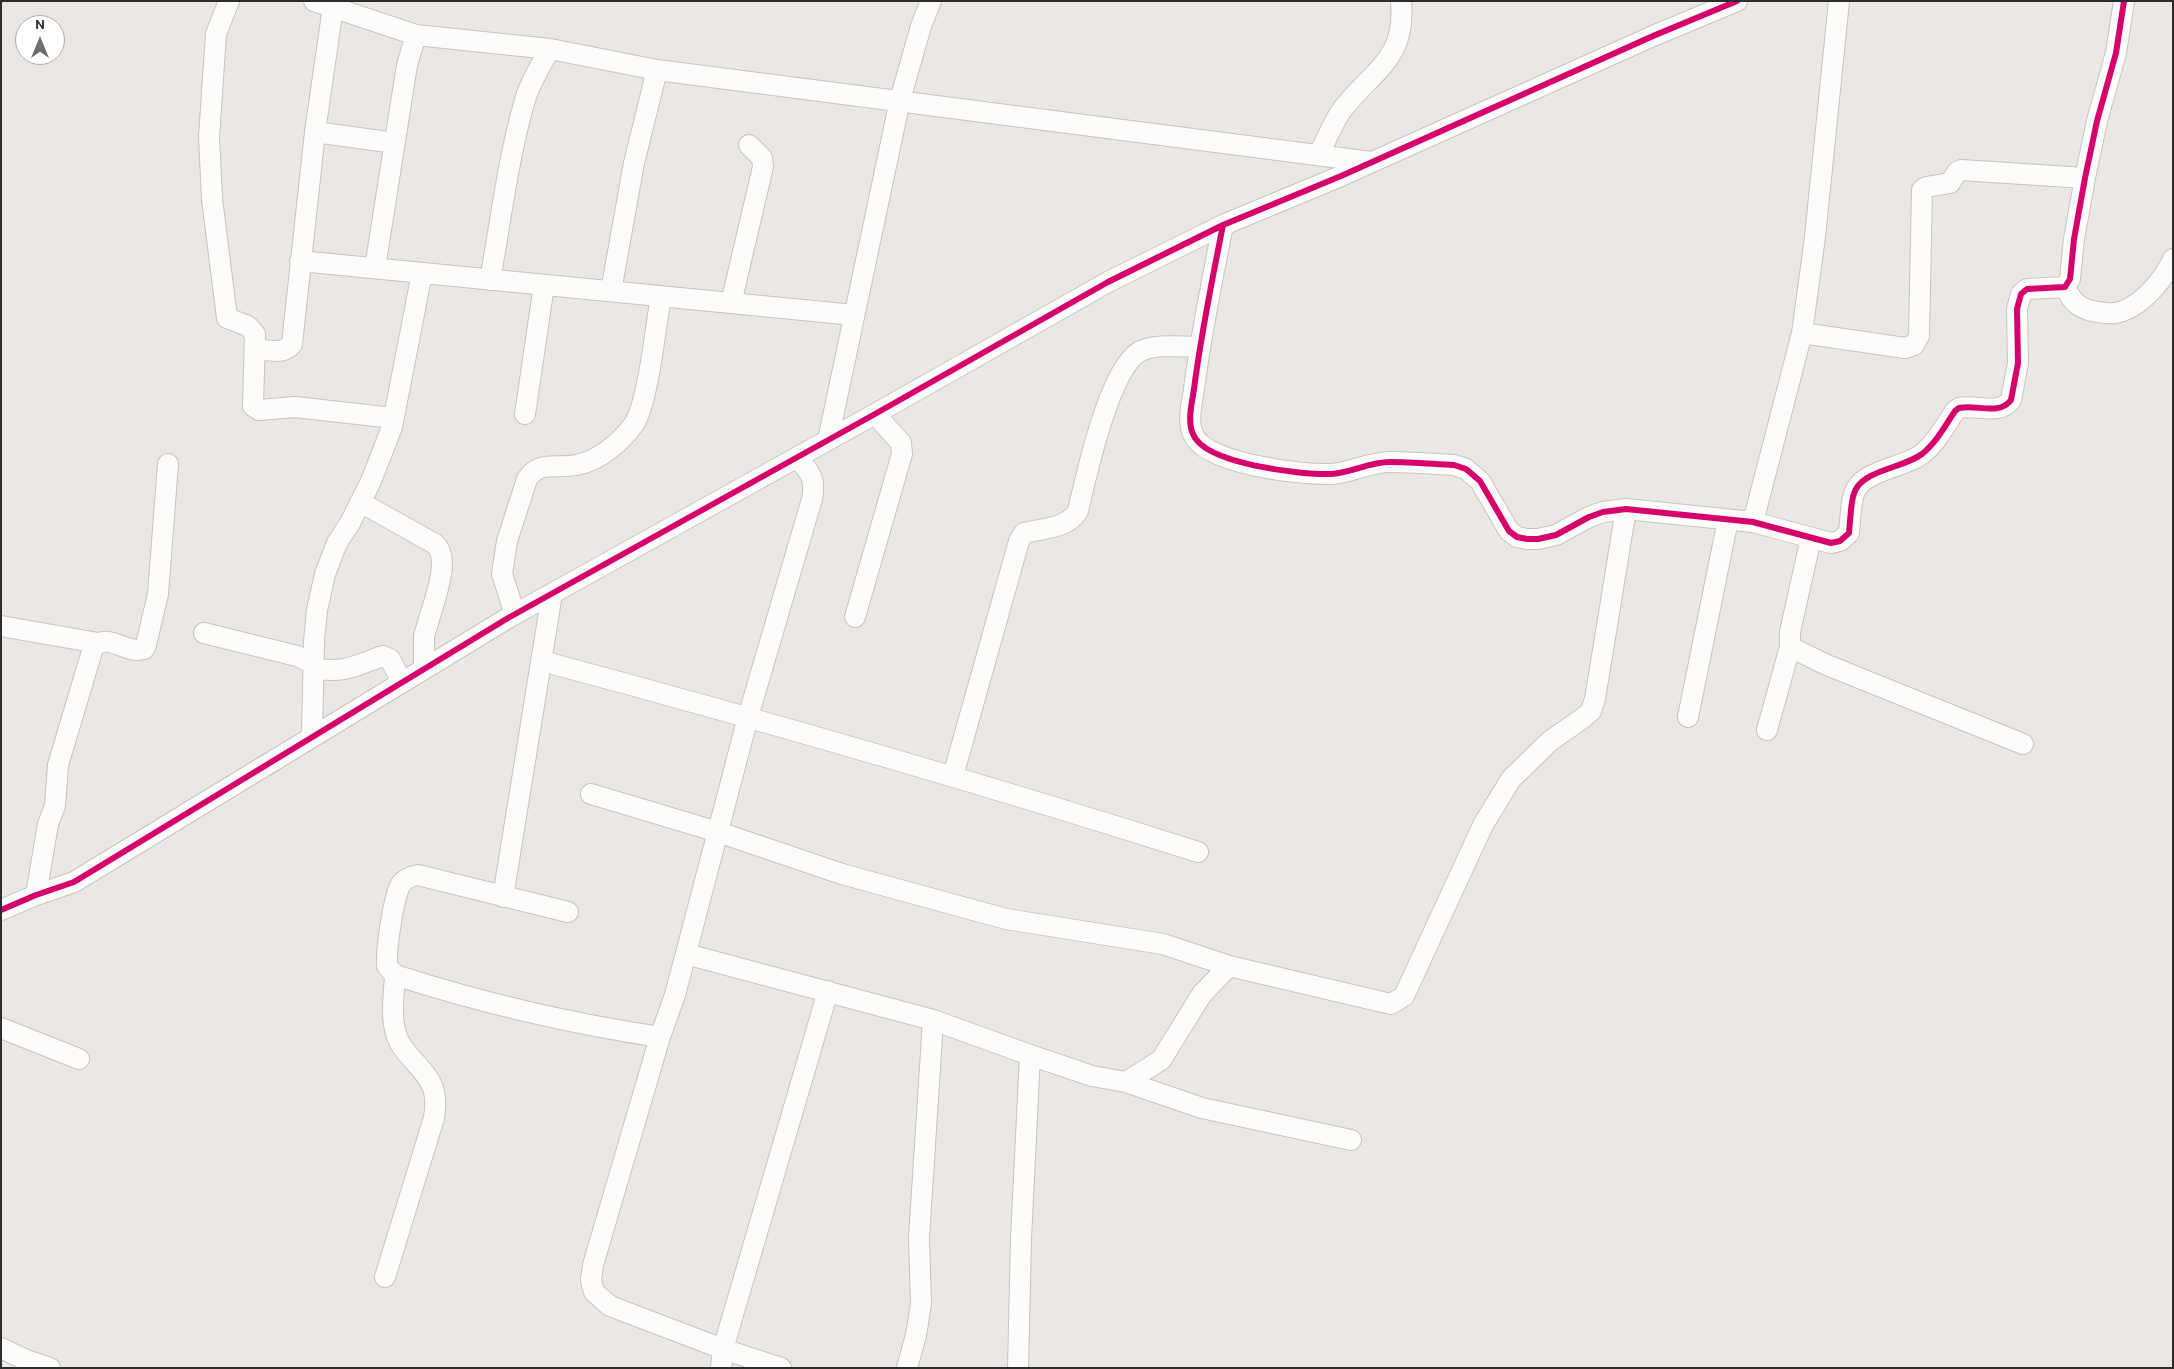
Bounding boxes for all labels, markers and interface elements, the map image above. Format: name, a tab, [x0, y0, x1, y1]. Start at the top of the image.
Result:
north arrow	[15, 15, 65, 65]
text: N	[35, 17, 45, 34]

